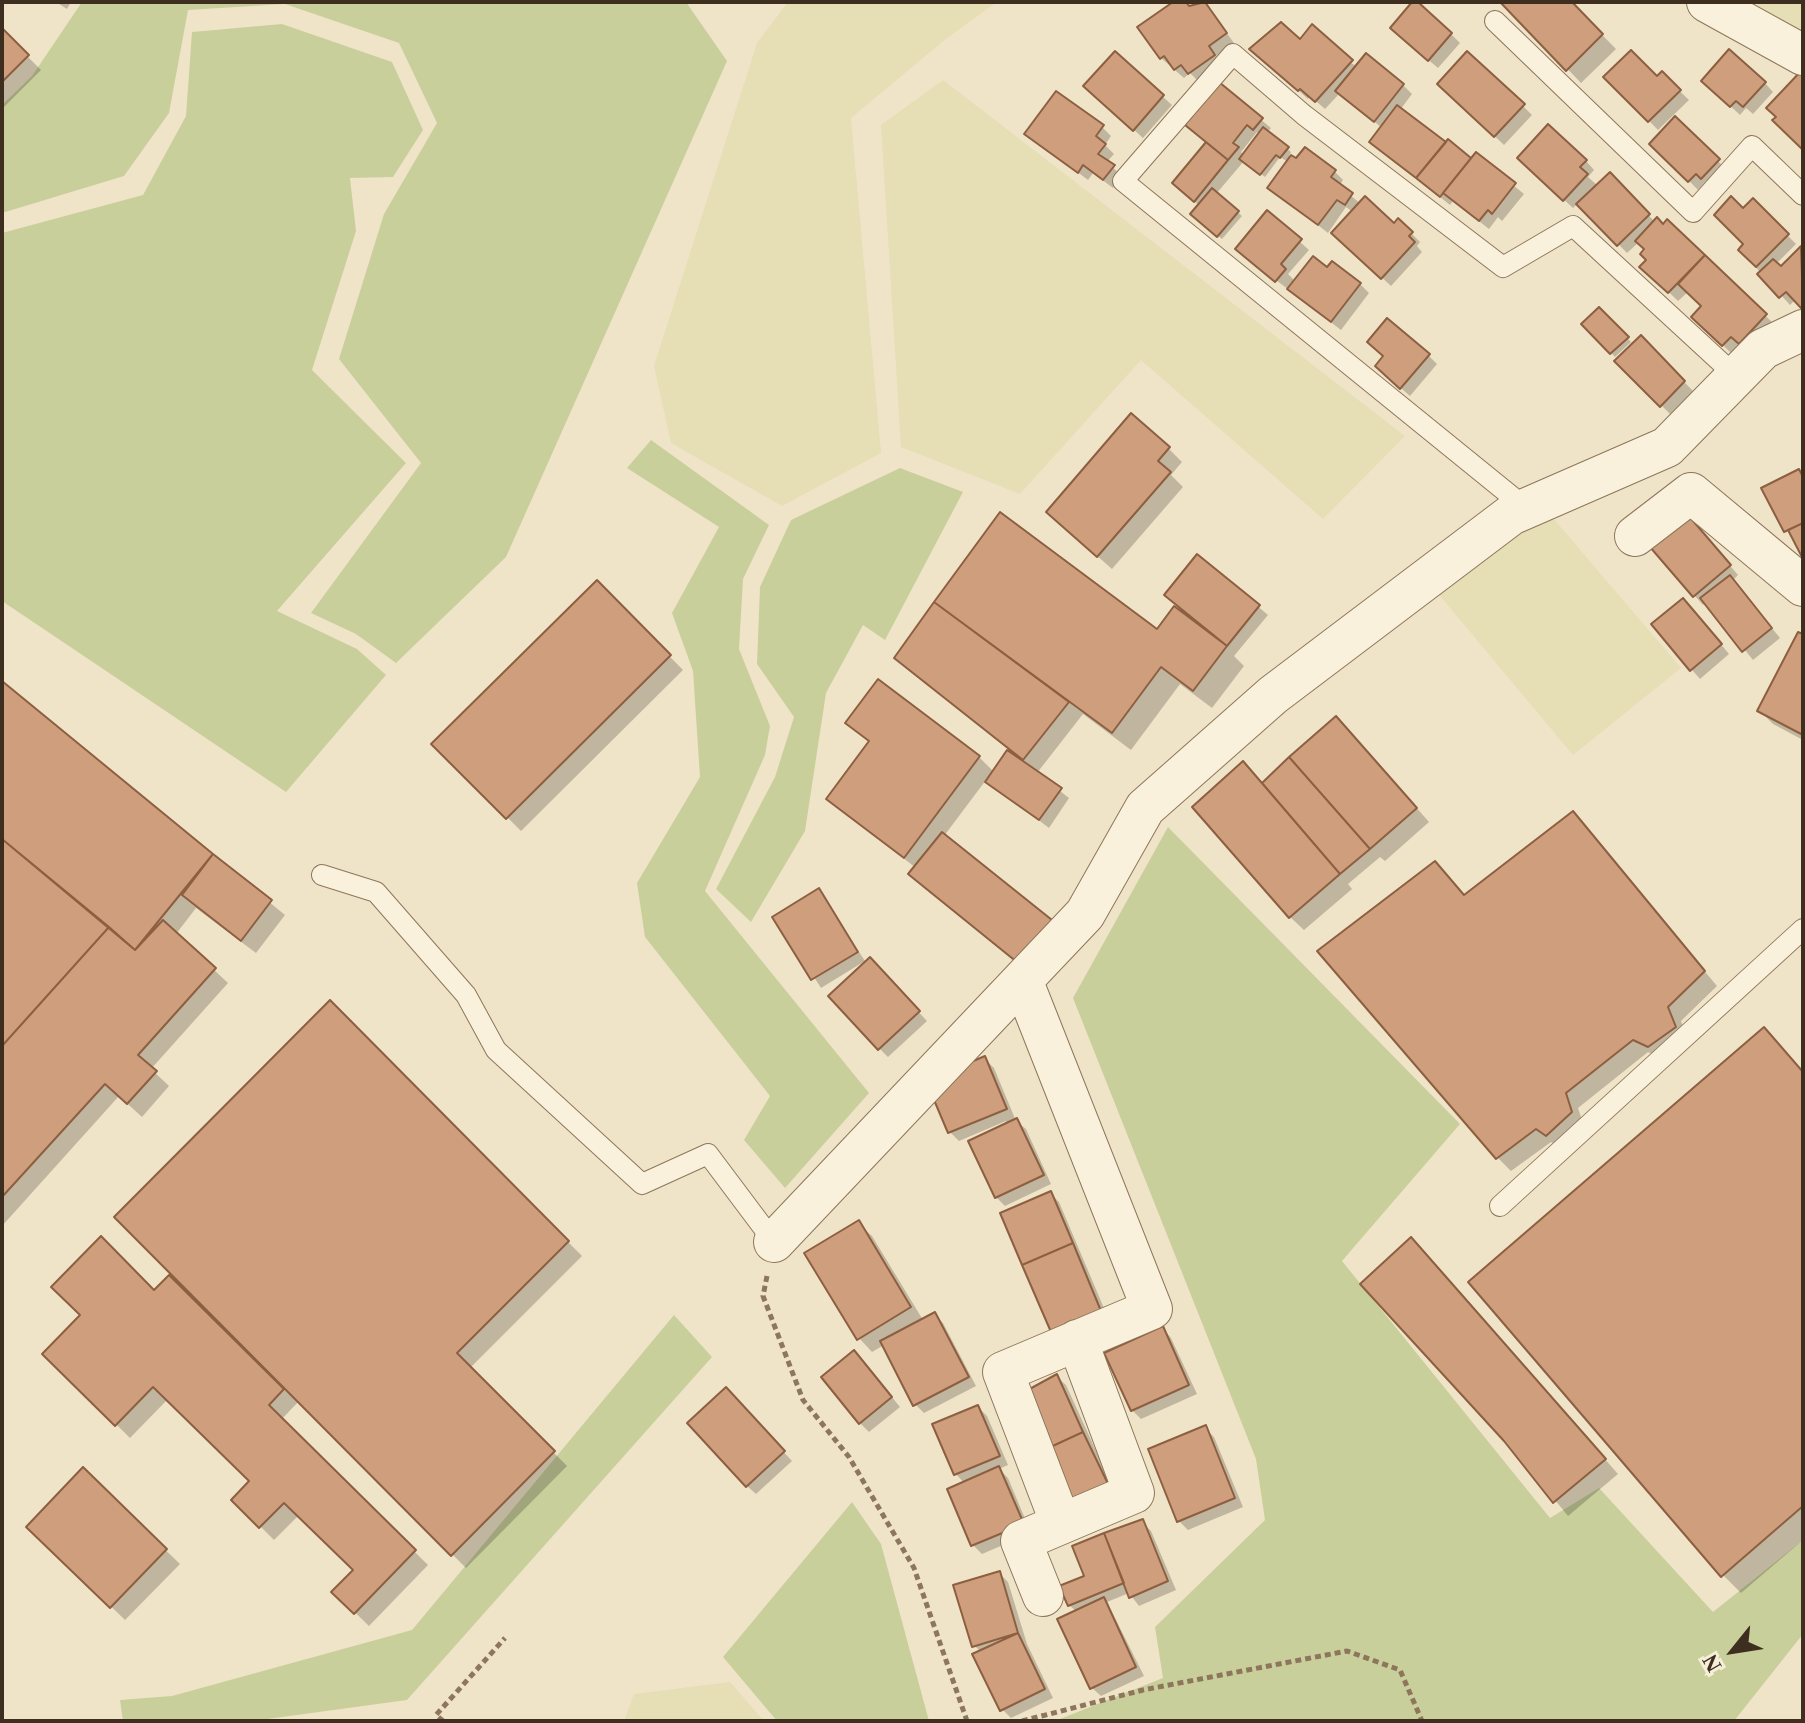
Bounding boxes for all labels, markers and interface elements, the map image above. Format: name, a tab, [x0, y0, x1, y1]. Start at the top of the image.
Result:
north arrow	[1693, 1611, 1773, 1691]
text: N	[1697, 1650, 1727, 1676]

